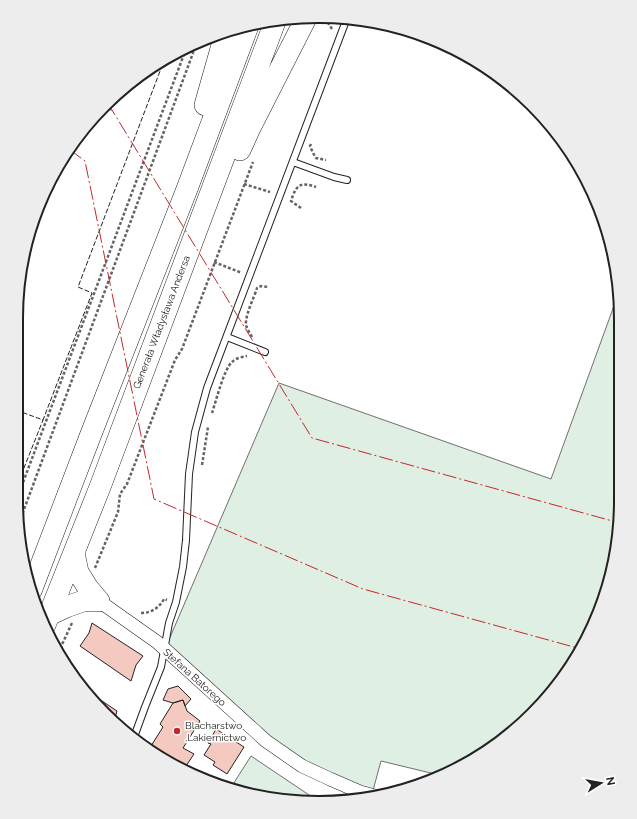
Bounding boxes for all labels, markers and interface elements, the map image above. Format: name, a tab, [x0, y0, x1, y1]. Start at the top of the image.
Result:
street label: Generała Władysława Andersa	[131, 254, 192, 390]
street label: Stefana Batorego	[161, 646, 228, 708]
place label: Blacharstwo ,Lakiernictwo	[185, 720, 246, 743]
marker: Blacharstwo ,Lakiernictwo	[172, 726, 182, 736]
north arrow	[581, 763, 621, 803]
text: N	[603, 776, 618, 787]

